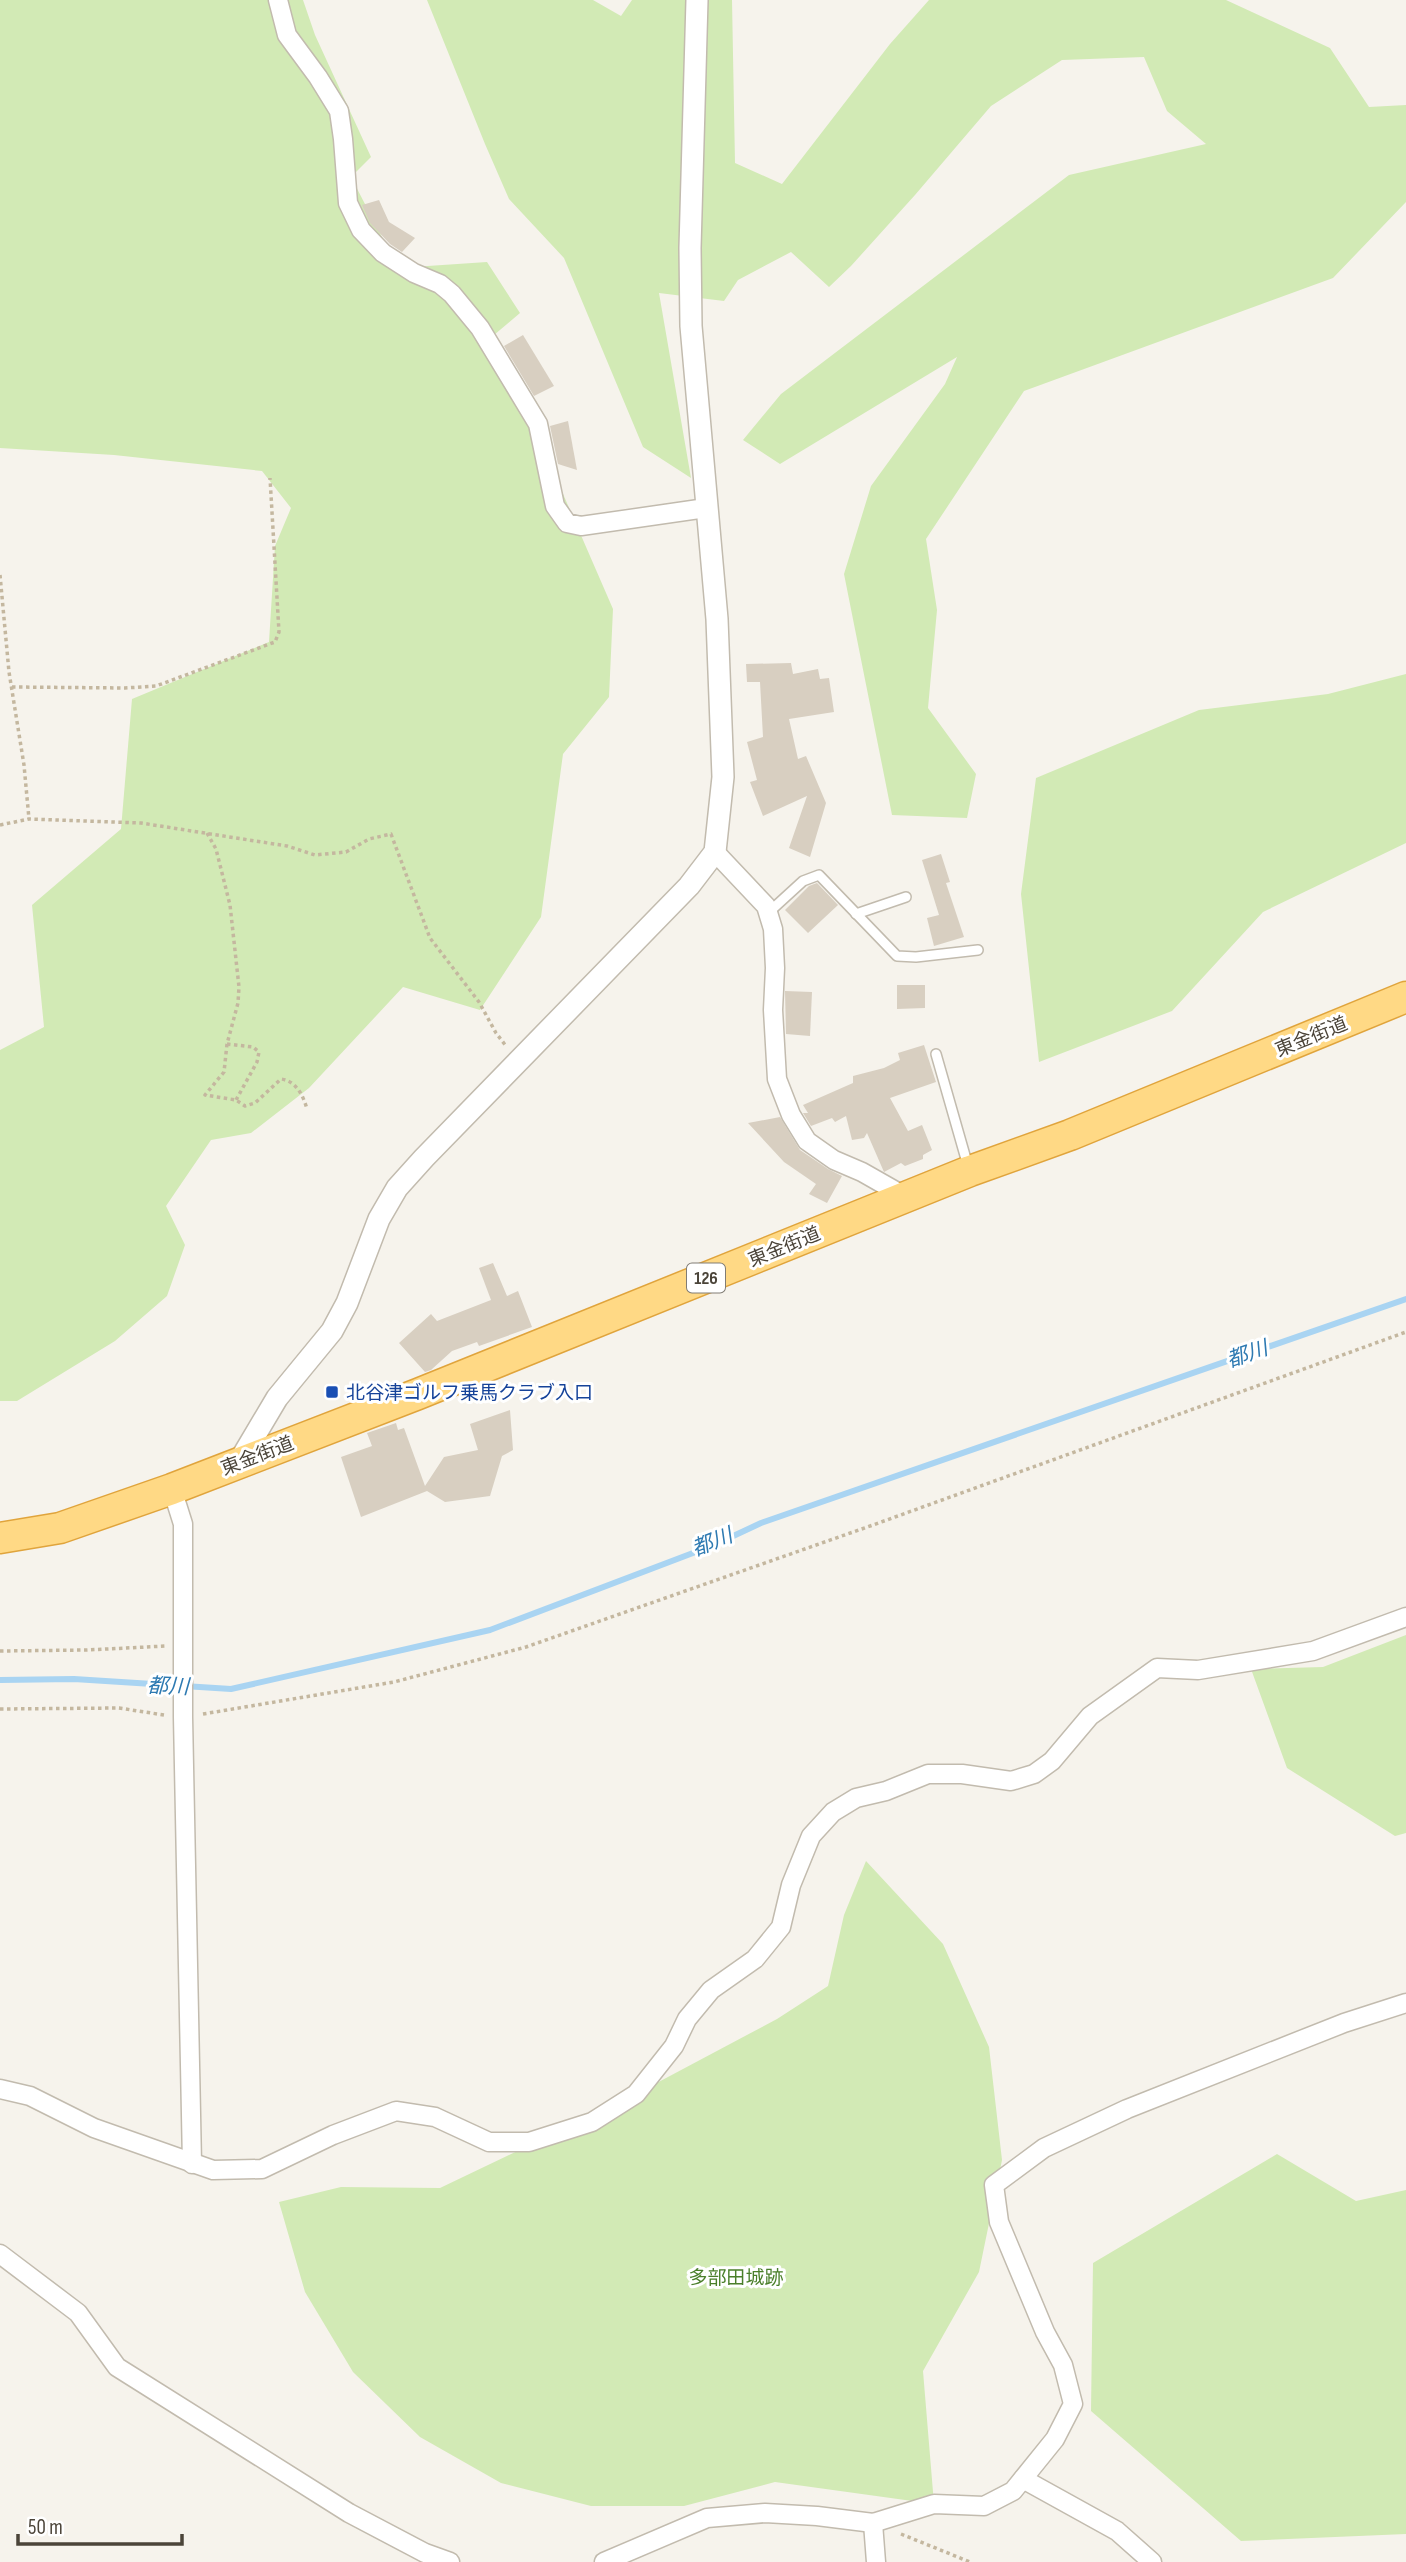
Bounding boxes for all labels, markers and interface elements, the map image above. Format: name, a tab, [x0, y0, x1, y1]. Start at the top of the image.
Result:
street label: 東金街道	[1272, 1012, 1351, 1062]
street label: 東金街道	[745, 1222, 824, 1272]
road number: 126	[687, 1264, 725, 1293]
water label: 都川	[1223, 1335, 1273, 1373]
place label: 北谷津ゴルフ乗馬クラブ入口	[346, 1382, 593, 1405]
marker: 北谷津ゴルフ乗馬クラブ入口	[324, 1384, 340, 1400]
street label: 東金街道	[218, 1432, 297, 1481]
water label: 都川	[688, 1522, 738, 1562]
water label: 都川	[147, 1673, 191, 1700]
park label: 多部田城跡	[688, 2267, 784, 2290]
scale bar	[18, 2502, 182, 2546]
text: 50 m	[28, 2515, 63, 2540]

